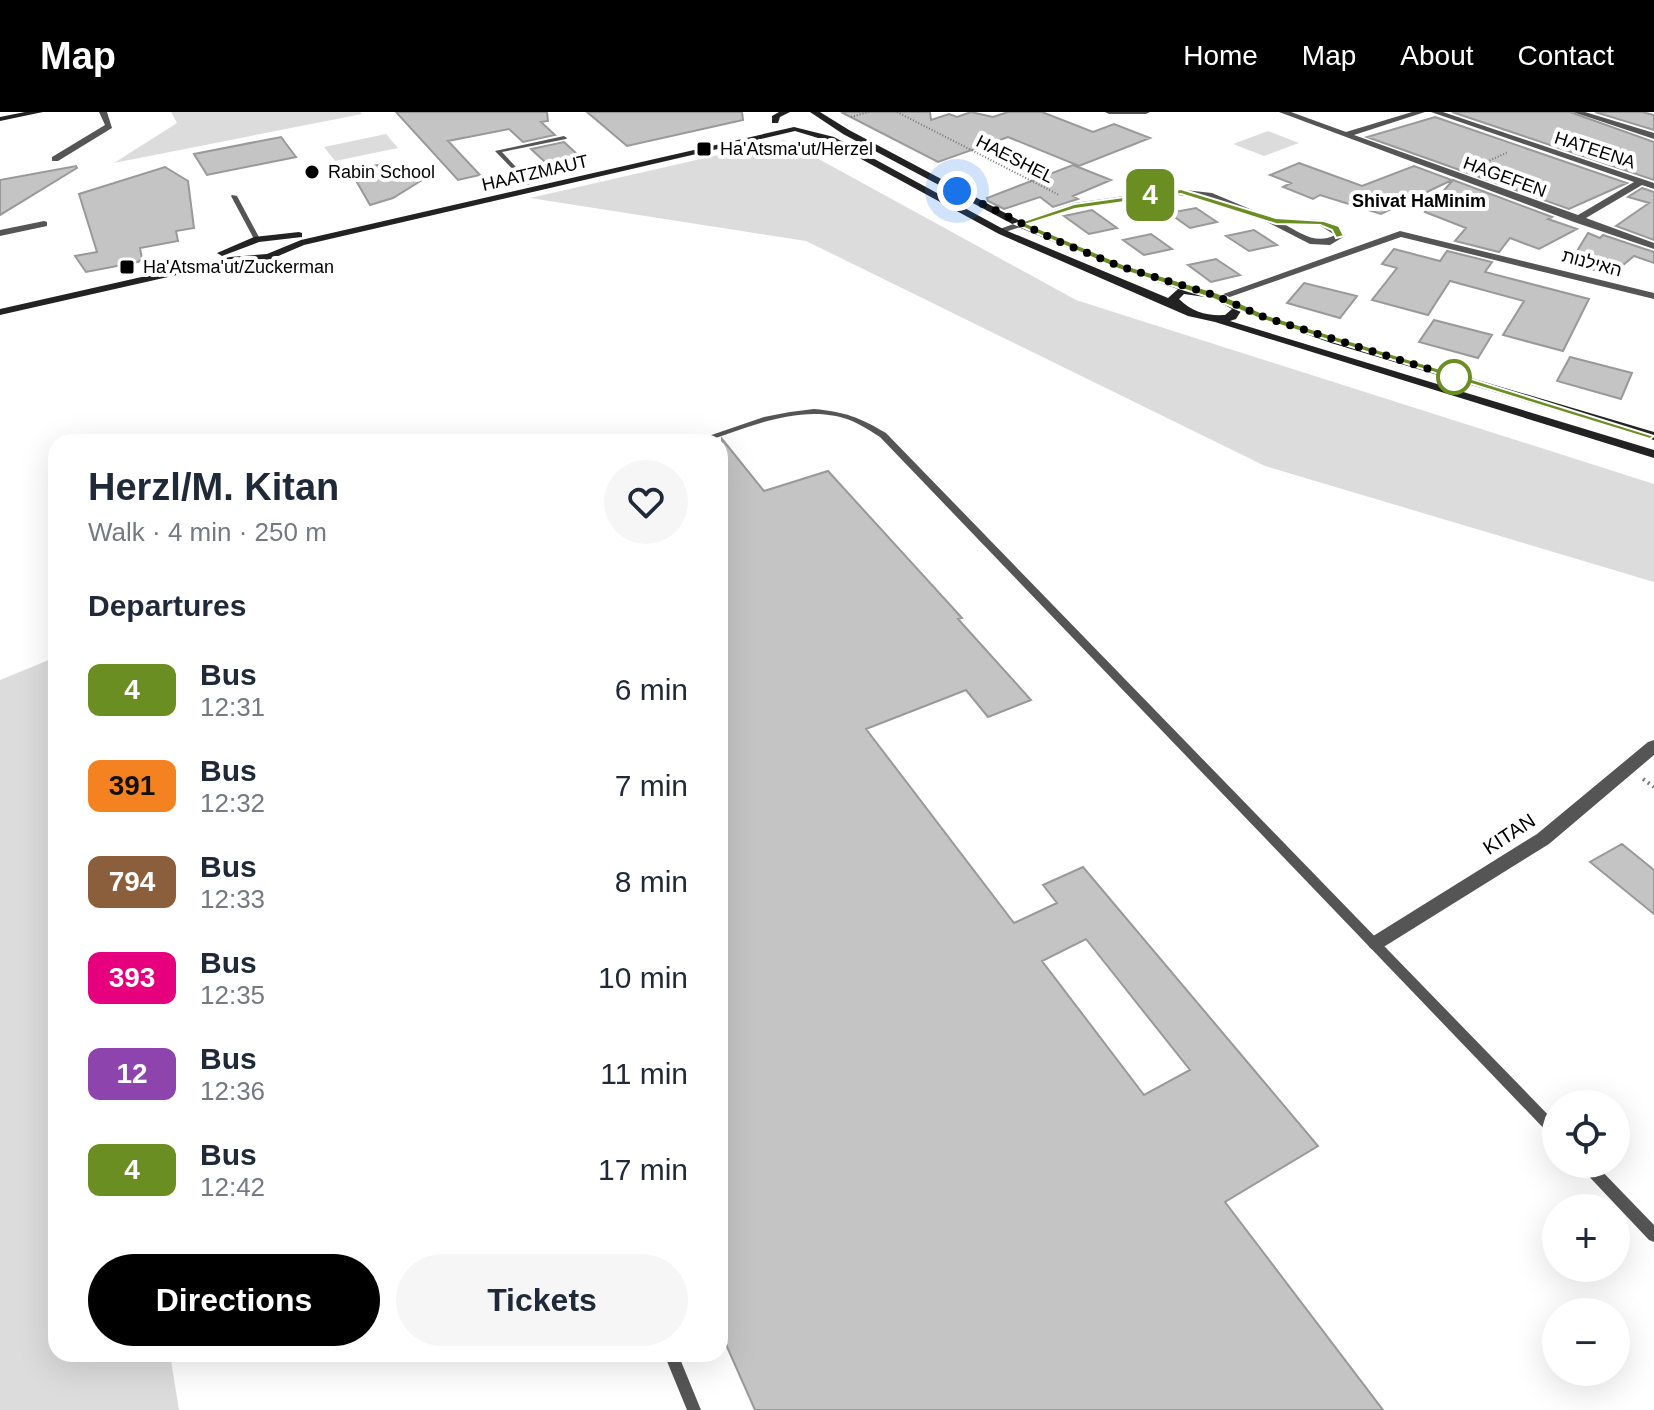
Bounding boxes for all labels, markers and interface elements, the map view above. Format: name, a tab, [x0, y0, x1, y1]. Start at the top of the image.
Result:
text: Map	[40, 35, 116, 77]
text: Home	[1183, 40, 1258, 71]
text: Map	[1302, 40, 1356, 71]
text: About	[1400, 40, 1474, 71]
text: Contact	[1518, 40, 1614, 71]
street label: HATEENA	[1552, 128, 1638, 172]
street label: HAESHEL	[973, 131, 1057, 187]
place label: Ha'Atsma'ut/Herzel	[720, 139, 873, 159]
marker: Ha'Atsma'ut/Herzel	[695, 140, 713, 158]
street label: HAATZMAUT	[480, 151, 590, 195]
street label: HAGEFEN	[1461, 153, 1549, 201]
place label: Rabin School	[328, 162, 435, 182]
marker: Rabin School	[303, 163, 321, 181]
line badge: 4	[1124, 169, 1176, 221]
your location	[937, 171, 977, 211]
text: 4	[1142, 179, 1158, 210]
district label: Shivat HaMinim	[1352, 191, 1486, 211]
street label: האילנות	[1560, 245, 1624, 281]
place label: Ha'Atsma'ut/Zuckerman	[143, 257, 334, 277]
marker: Ha'Atsma'ut/Zuckerman	[118, 258, 136, 276]
unlabelled marker	[1437, 360, 1471, 394]
button: heart	[604, 460, 688, 544]
text: Herzl/M. Kitan	[88, 466, 339, 508]
text: Walk · 4 min · 250 m	[88, 517, 327, 547]
text: Departures	[88, 589, 246, 622]
text: Bus	[200, 658, 257, 691]
text: 6 min	[615, 673, 688, 706]
text: 4	[124, 674, 140, 705]
text: 12:31	[200, 692, 265, 722]
text: Bus	[200, 754, 257, 787]
text: 7 min	[615, 769, 688, 802]
text: 391	[109, 770, 155, 801]
text: 12:32	[200, 788, 265, 818]
street label: KITAN	[1479, 809, 1539, 859]
text: Bus	[200, 850, 257, 883]
text: 8 min	[615, 865, 688, 898]
text: 794	[109, 866, 155, 897]
text: 12:33	[200, 884, 265, 914]
text: Bus	[200, 946, 257, 979]
text: 10 min	[598, 961, 688, 994]
text: 393	[109, 962, 155, 993]
text: 12:35	[200, 980, 265, 1010]
text: Bus	[200, 1042, 257, 1075]
text: 11 min	[600, 1057, 688, 1090]
text: 12	[116, 1058, 148, 1089]
text: 12:36	[200, 1076, 265, 1106]
map controls	[1542, 1090, 1630, 1386]
button: locate	[1542, 1090, 1630, 1178]
text: Bus	[200, 1138, 257, 1171]
text: 17 min	[598, 1153, 688, 1186]
text: 4	[124, 1154, 140, 1185]
text: 12:42	[200, 1172, 265, 1202]
button: +	[1542, 1194, 1630, 1282]
button: Directions	[88, 1254, 380, 1346]
button: Tickets	[396, 1254, 688, 1346]
button: −	[1542, 1298, 1630, 1386]

